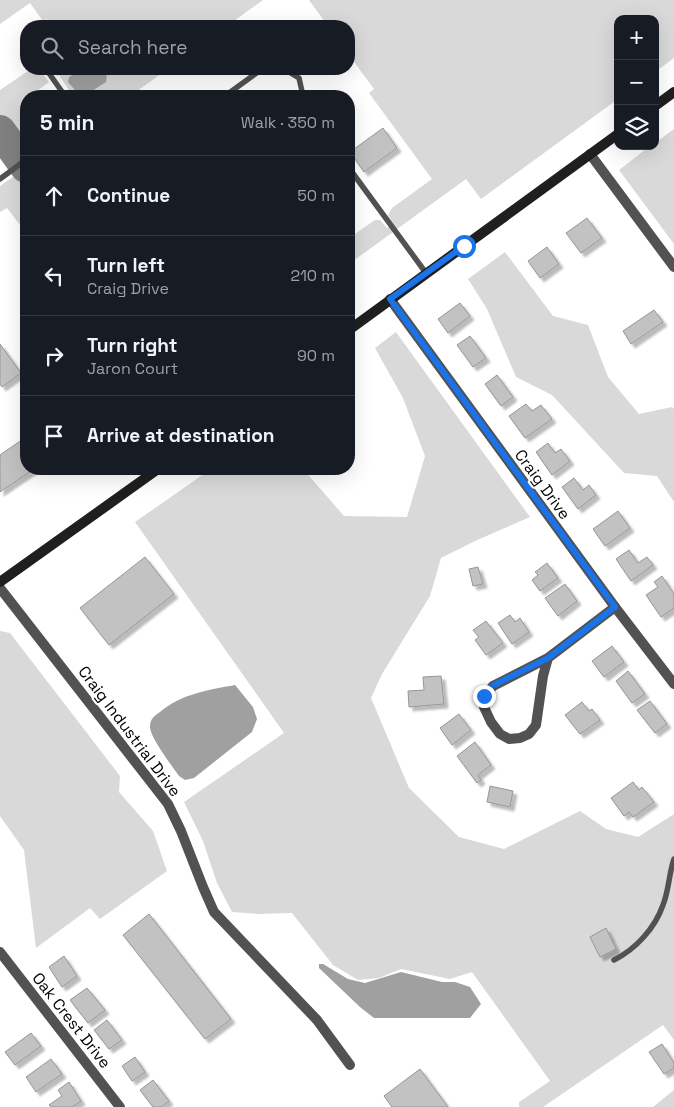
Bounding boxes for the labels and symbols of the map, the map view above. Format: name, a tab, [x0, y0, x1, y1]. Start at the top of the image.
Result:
route start	[453, 235, 476, 258]
street label: Craig Drive	[510, 445, 575, 524]
street label: Craig Industrial Drive	[74, 662, 186, 801]
route end	[473, 685, 496, 708]
street label: Oak Crest Drive	[28, 968, 116, 1073]

